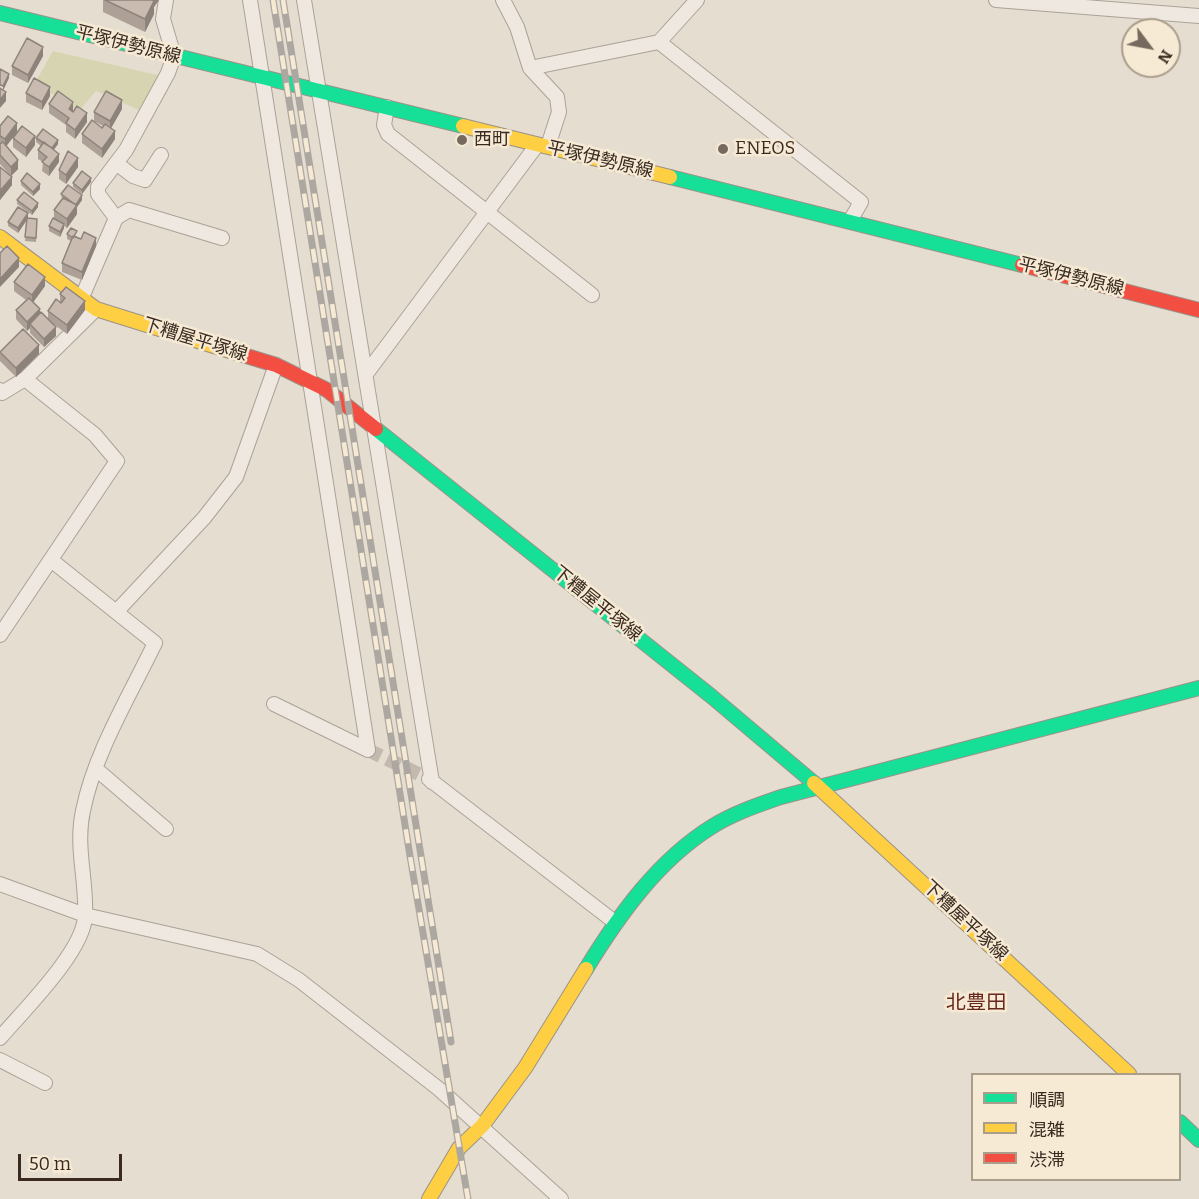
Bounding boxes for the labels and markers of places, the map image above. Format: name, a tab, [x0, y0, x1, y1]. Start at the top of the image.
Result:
place label: 西町	[474, 129, 510, 151]
marker: 西町	[455, 133, 469, 147]
place label: ENEOS	[735, 138, 795, 160]
marker: ENEOS	[716, 142, 730, 156]

